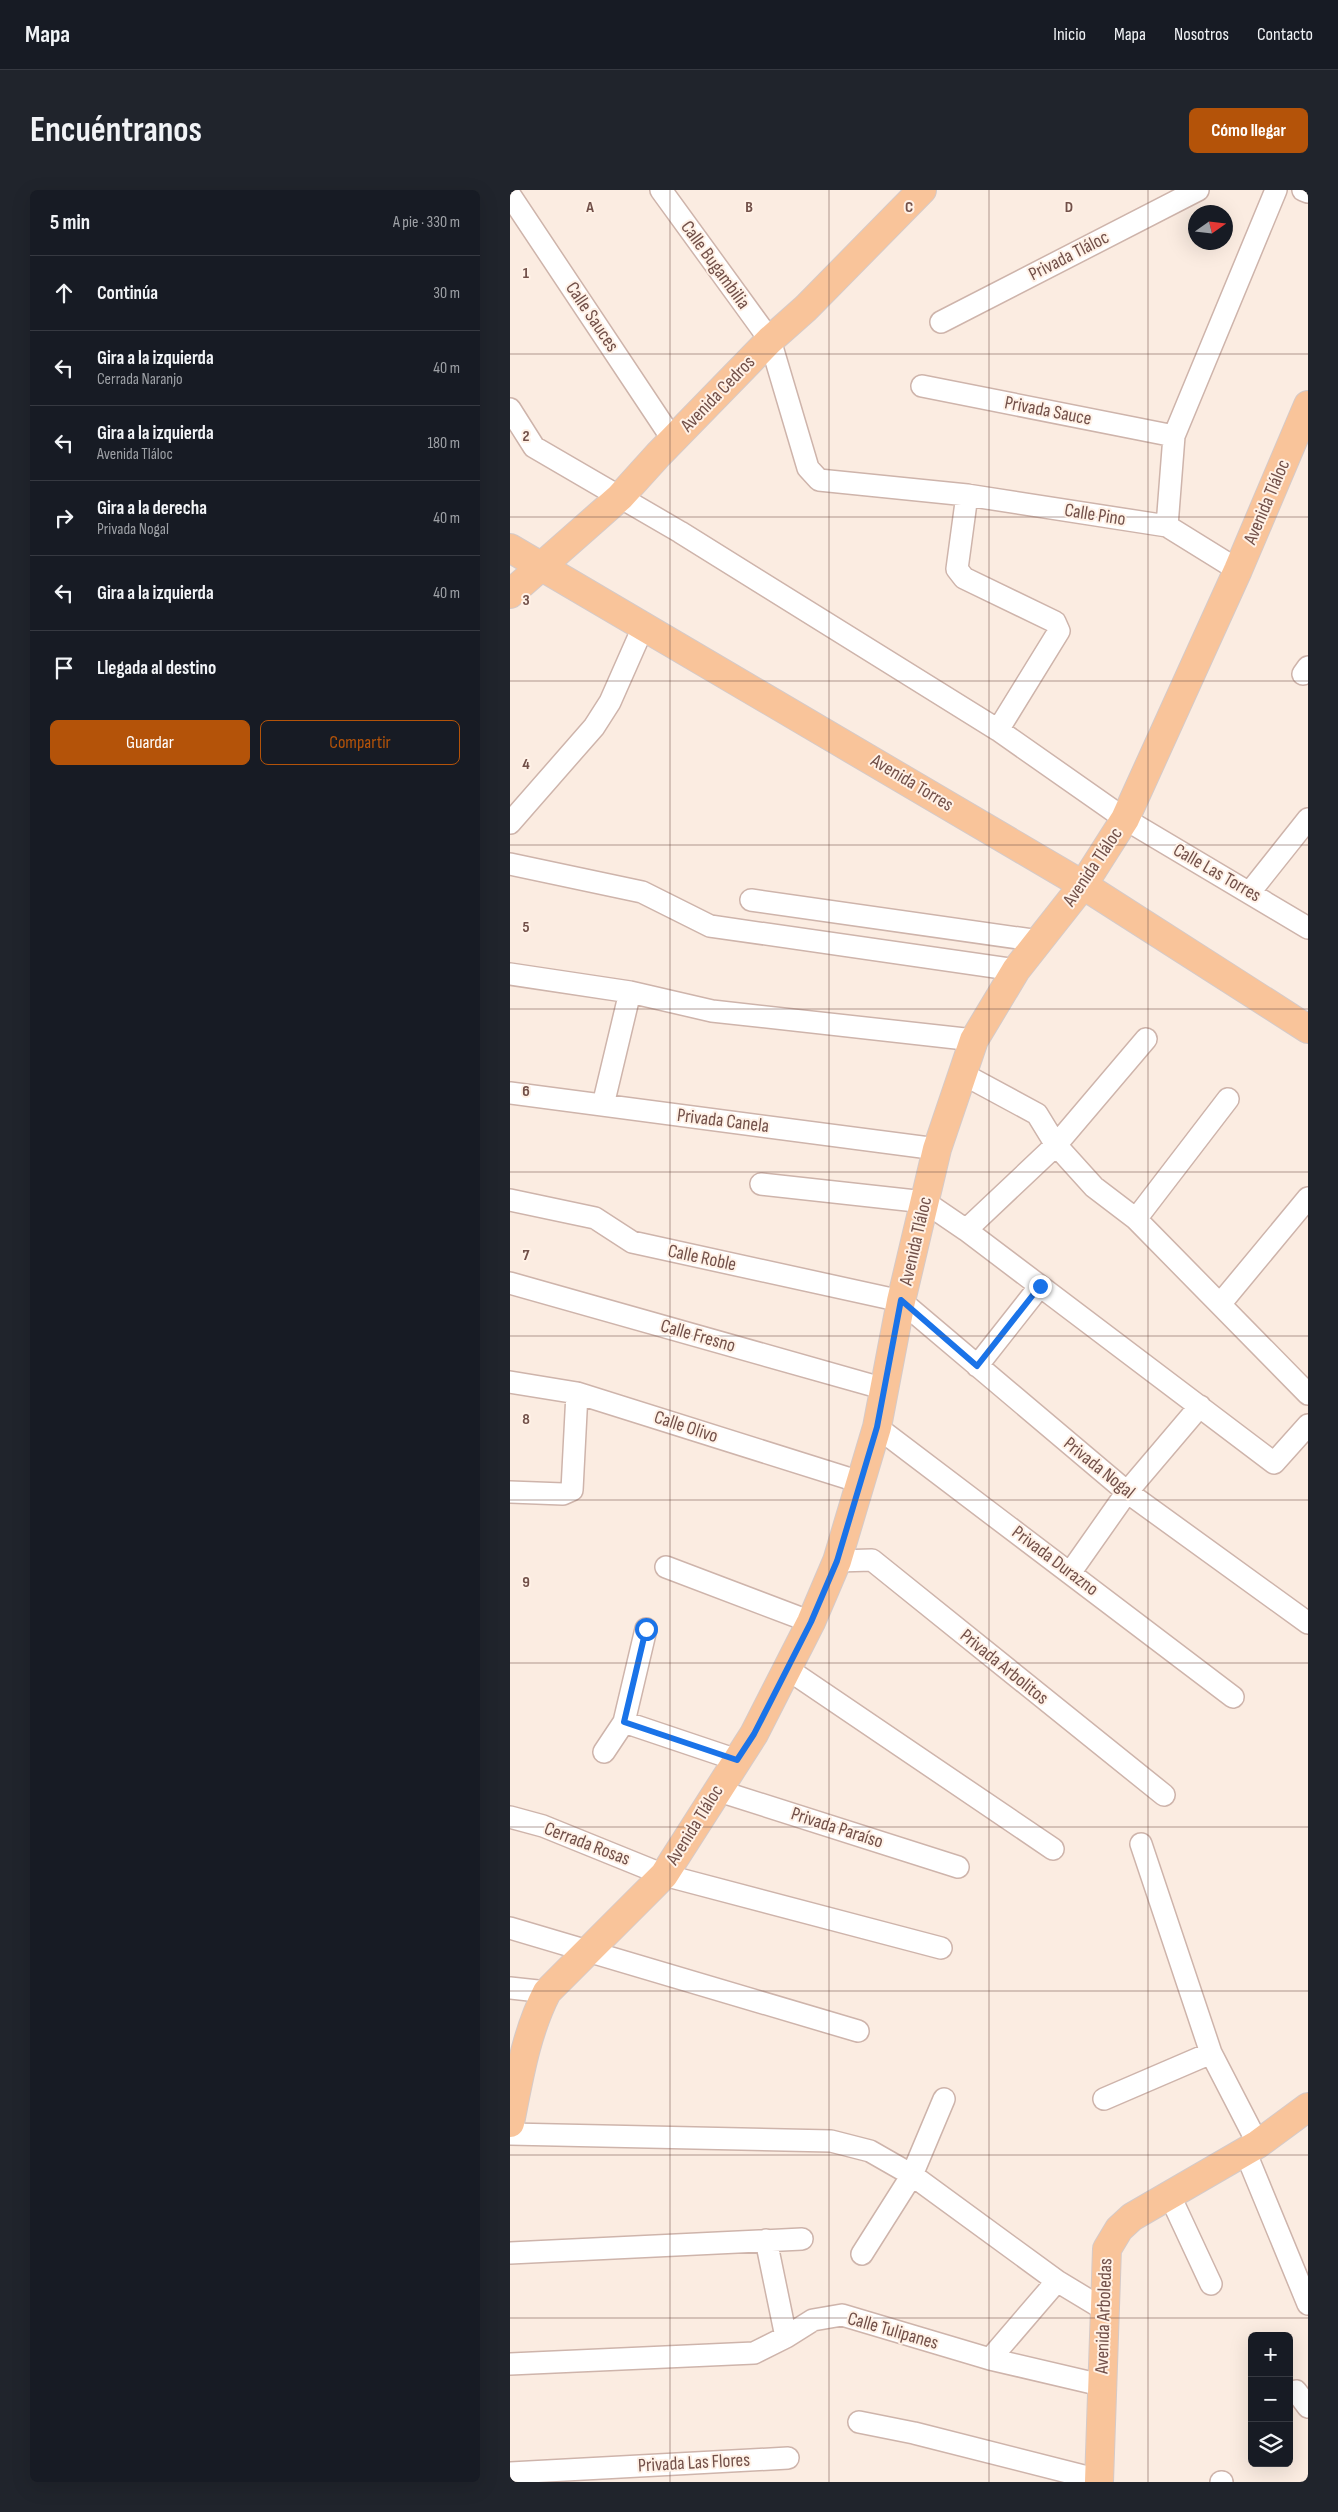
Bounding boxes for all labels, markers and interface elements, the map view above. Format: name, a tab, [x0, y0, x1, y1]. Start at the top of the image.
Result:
text: Mapa	[25, 20, 70, 49]
text: Inicio	[1053, 24, 1086, 45]
text: Mapa	[1114, 24, 1146, 45]
text: Nosotros	[1174, 24, 1229, 45]
text: Contacto	[1257, 24, 1313, 45]
button: Cómo llegar	[1189, 108, 1308, 153]
text: Encuéntranos	[30, 109, 202, 152]
text: A	[585, 198, 594, 217]
text: B	[745, 198, 753, 217]
text: C	[905, 198, 913, 217]
text: D	[1065, 198, 1073, 217]
north arrow	[1188, 205, 1233, 250]
text: 5 min	[50, 210, 90, 235]
text: A pie · 330 m	[393, 213, 460, 232]
street label: Calle Bugambilia	[675, 216, 755, 314]
street label: Privada Tláloc	[1025, 226, 1113, 286]
text: 1	[523, 264, 530, 283]
street label: Calle Sauces	[560, 278, 624, 356]
icon: ahead	[50, 279, 78, 307]
text: Continúa	[97, 282, 158, 305]
text: 30 m	[433, 284, 460, 303]
text: Gira a la izquierda	[97, 347, 214, 370]
street label: Avenida Cedros	[675, 351, 760, 438]
icon: left	[50, 354, 78, 382]
text: 40 m	[433, 359, 460, 378]
text: Cerrada Naranjo	[97, 370, 183, 389]
street label: Privada Sauce	[1003, 391, 1093, 431]
text: Gira a la izquierda	[97, 422, 214, 445]
text: 2	[522, 427, 530, 446]
icon: left	[50, 429, 78, 457]
text: 180 m	[427, 434, 460, 453]
text: Avenida Tláloc	[97, 445, 173, 464]
street label: Avenida Tláloc	[1238, 456, 1295, 549]
text: Gira a la derecha	[97, 497, 207, 520]
street label: Calle Pino	[1063, 499, 1127, 531]
icon: right	[50, 504, 78, 532]
text: 40 m	[433, 509, 460, 528]
text: Privada Nogal	[97, 520, 169, 539]
icon: left	[50, 579, 78, 607]
text: Gira a la izquierda	[97, 582, 214, 605]
text: 40 m	[433, 584, 460, 603]
text: 3	[522, 591, 530, 610]
icon: arrive	[50, 654, 78, 682]
text: Llegada al destino	[97, 657, 216, 680]
button: Guardar	[50, 720, 250, 765]
button: Compartir	[260, 720, 460, 765]
street label: Avenida Torres	[866, 749, 958, 817]
text: 4	[522, 755, 530, 774]
street label: Avenida Tláloc	[1058, 823, 1128, 912]
street label: Calle Las Torres	[1169, 839, 1265, 907]
text: 5	[522, 918, 530, 937]
text: 6	[522, 1082, 530, 1101]
street label: Privada Canela	[676, 1104, 770, 1138]
street label: Avenida Tláloc	[894, 1195, 937, 1288]
street label: Calle Roble	[666, 1240, 738, 1276]
text: 7	[523, 1246, 530, 1265]
route end	[1029, 1275, 1052, 1298]
street label: Calle Fresno	[658, 1314, 738, 1358]
street label: Calle Olivo	[651, 1406, 721, 1448]
text: 8	[522, 1410, 530, 1429]
street label: Privada Nogal	[1059, 1432, 1139, 1504]
street label: Privada Durazno	[1007, 1521, 1103, 1601]
text: 9	[522, 1573, 530, 1592]
route start	[635, 1618, 658, 1641]
street label: Privada Arbolitos	[955, 1624, 1053, 1710]
street label: Avenida Tláloc	[661, 1781, 729, 1870]
street label: Privada Paraíso	[788, 1802, 886, 1854]
street label: Cerrada Rosas	[541, 1817, 633, 1871]
street label: Avenida Arboledas	[1090, 2258, 1118, 2375]
street label: Calle Tulipanes	[845, 2307, 941, 2355]
map controls	[1248, 2332, 1293, 2467]
button: +	[1248, 2332, 1293, 2377]
button: −	[1248, 2377, 1293, 2422]
button: layers	[1248, 2422, 1293, 2467]
street label: Privada Las Flores	[637, 2449, 751, 2477]

